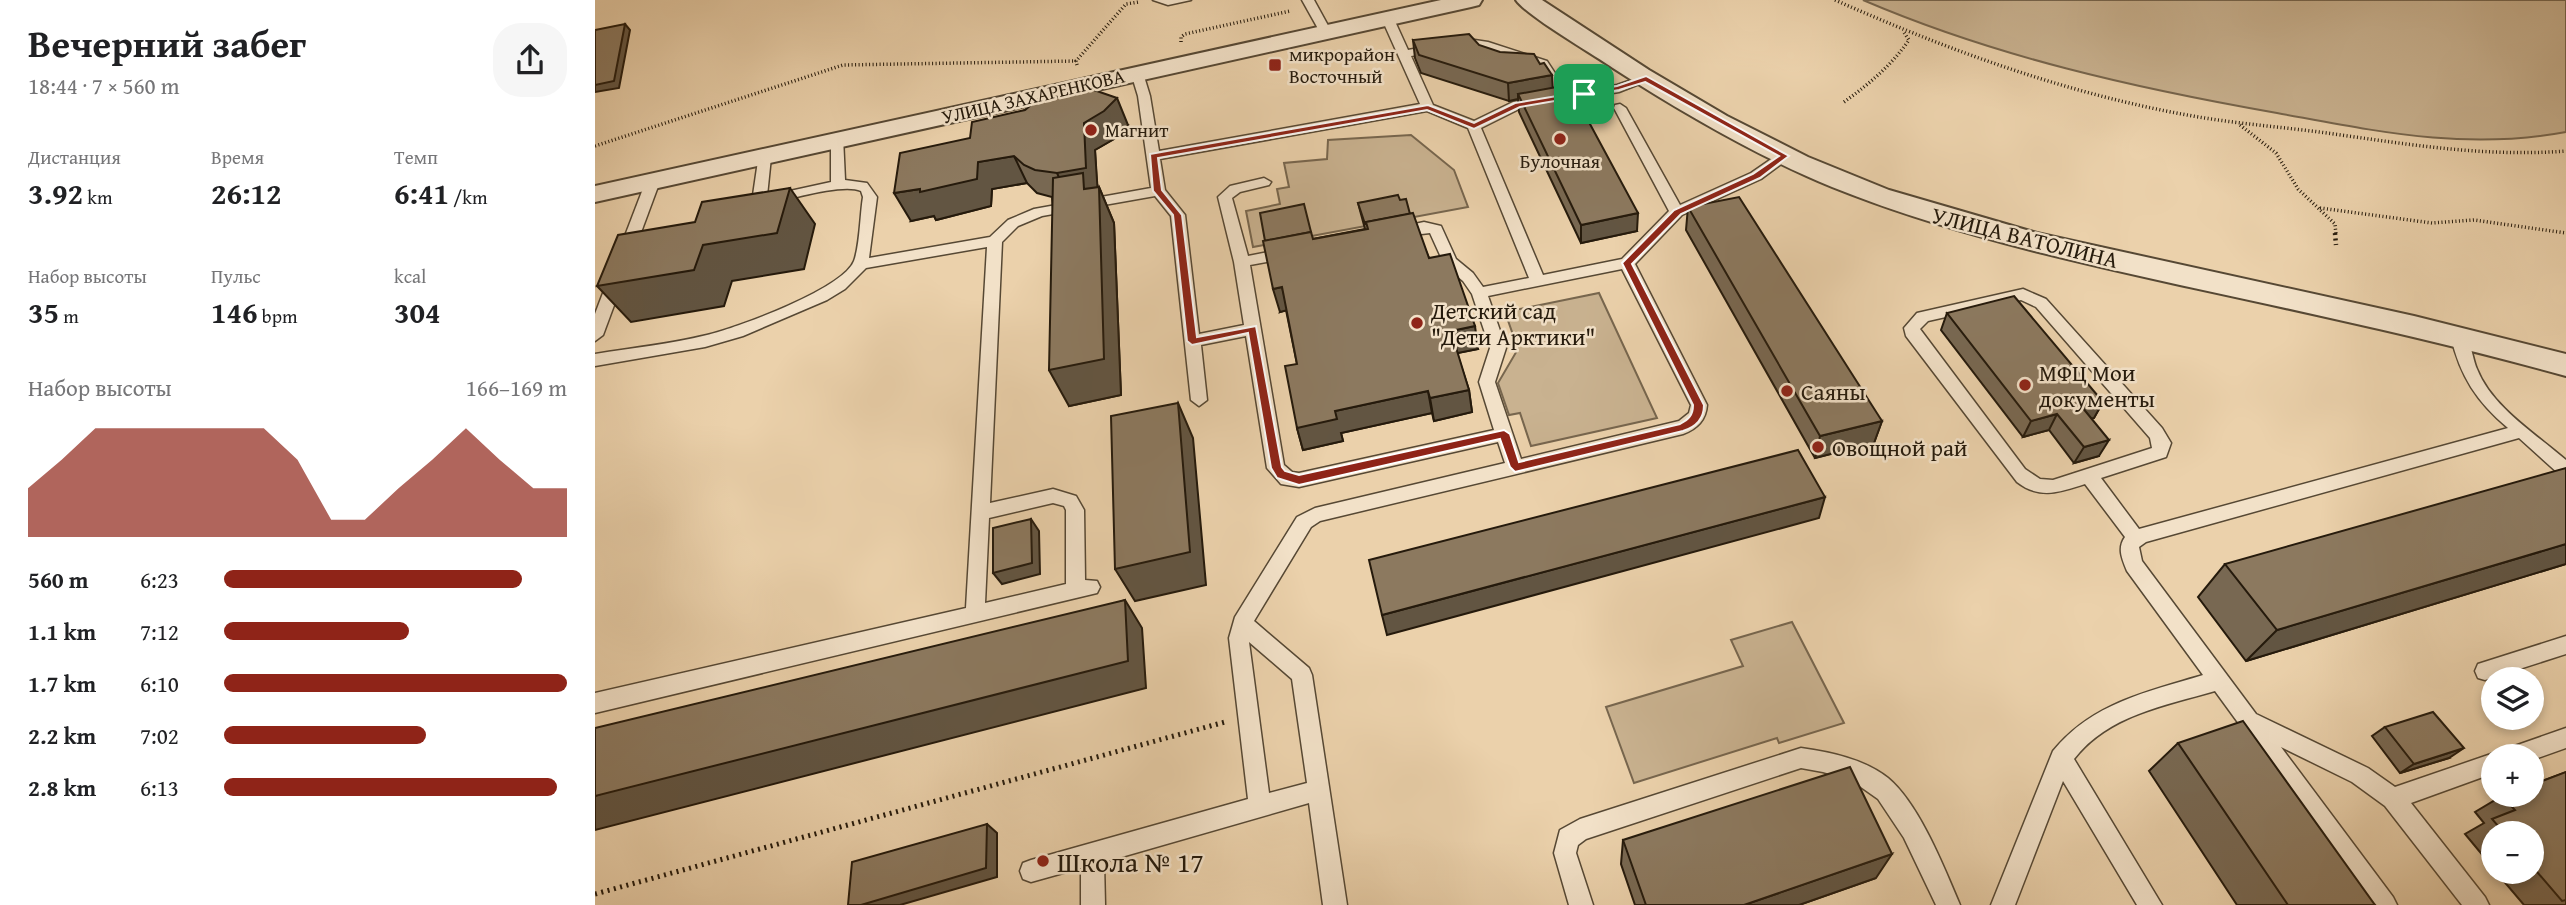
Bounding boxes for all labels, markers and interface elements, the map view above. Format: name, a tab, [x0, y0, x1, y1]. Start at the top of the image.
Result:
text: Вечерний забег	[28, 15, 306, 71]
button: share	[493, 23, 567, 97]
place label: микрорайон Восточный	[1289, 40, 1395, 90]
marker: микрорайон Восточный	[1267, 57, 1283, 73]
street label: УЛИЦА ЗАХАРЕНКОВА	[939, 61, 1128, 131]
pin	[1554, 64, 1614, 124]
text: 18:44 · 7 × 560 m	[28, 69, 180, 102]
icon: arrive	[1565, 75, 1603, 113]
place label: Магнит	[1105, 116, 1169, 144]
marker: Магнит	[1083, 122, 1099, 138]
marker: Булочная	[1552, 131, 1568, 147]
text: Дистанция	[28, 143, 121, 171]
text: Время	[211, 143, 264, 171]
text: Темп	[394, 143, 438, 171]
place label: Булочная	[1520, 147, 1601, 175]
text: 3.92	[28, 171, 83, 215]
text: 26:12	[211, 171, 282, 215]
text: 6:41	[394, 171, 449, 215]
text: km	[83, 183, 112, 211]
text: /km	[449, 183, 487, 211]
street label: УЛИЦА ВАТОЛИНА	[1928, 198, 2122, 276]
text: Набор высоты	[28, 262, 147, 290]
text: Пульс	[211, 262, 261, 290]
text: kcal	[394, 262, 426, 290]
text: 35	[28, 290, 59, 334]
text: 146	[211, 290, 258, 334]
text: 304	[394, 290, 441, 334]
place label: Детский сад "Дети Арктики"	[1430, 294, 1595, 353]
text: m	[59, 302, 79, 330]
text: bpm	[258, 302, 297, 330]
marker: Детский сад "Дети Арктики"	[1409, 315, 1425, 331]
place label: МФЦ Мои документы	[2039, 356, 2155, 415]
text: Набор высоты	[28, 371, 172, 404]
text: 166–169 m	[466, 371, 567, 404]
place label: Саяны	[1801, 375, 1866, 408]
marker: МФЦ Мои документы	[2017, 377, 2033, 393]
marker: Саяны	[1779, 383, 1795, 399]
place label: Овощной рай	[1832, 431, 1968, 464]
marker: Овощной рай	[1810, 439, 1826, 455]
text: 560 m	[28, 563, 89, 596]
text: 6:23	[140, 563, 179, 596]
text: 1.1 km	[28, 615, 96, 648]
text: 7:12	[140, 615, 179, 648]
text: 1.7 km	[28, 667, 96, 700]
text: 6:10	[140, 667, 179, 700]
map controls	[2481, 667, 2544, 884]
button: layers	[2481, 667, 2544, 730]
text: 2.2 km	[28, 719, 96, 752]
text: 7:02	[140, 719, 179, 752]
button: +	[2481, 744, 2544, 807]
text: 2.8 km	[28, 771, 96, 804]
text: 6:13	[140, 771, 179, 804]
button: −	[2481, 821, 2544, 884]
place label: Школа № 17	[1057, 841, 1204, 882]
marker: Школа № 17	[1035, 853, 1051, 869]

